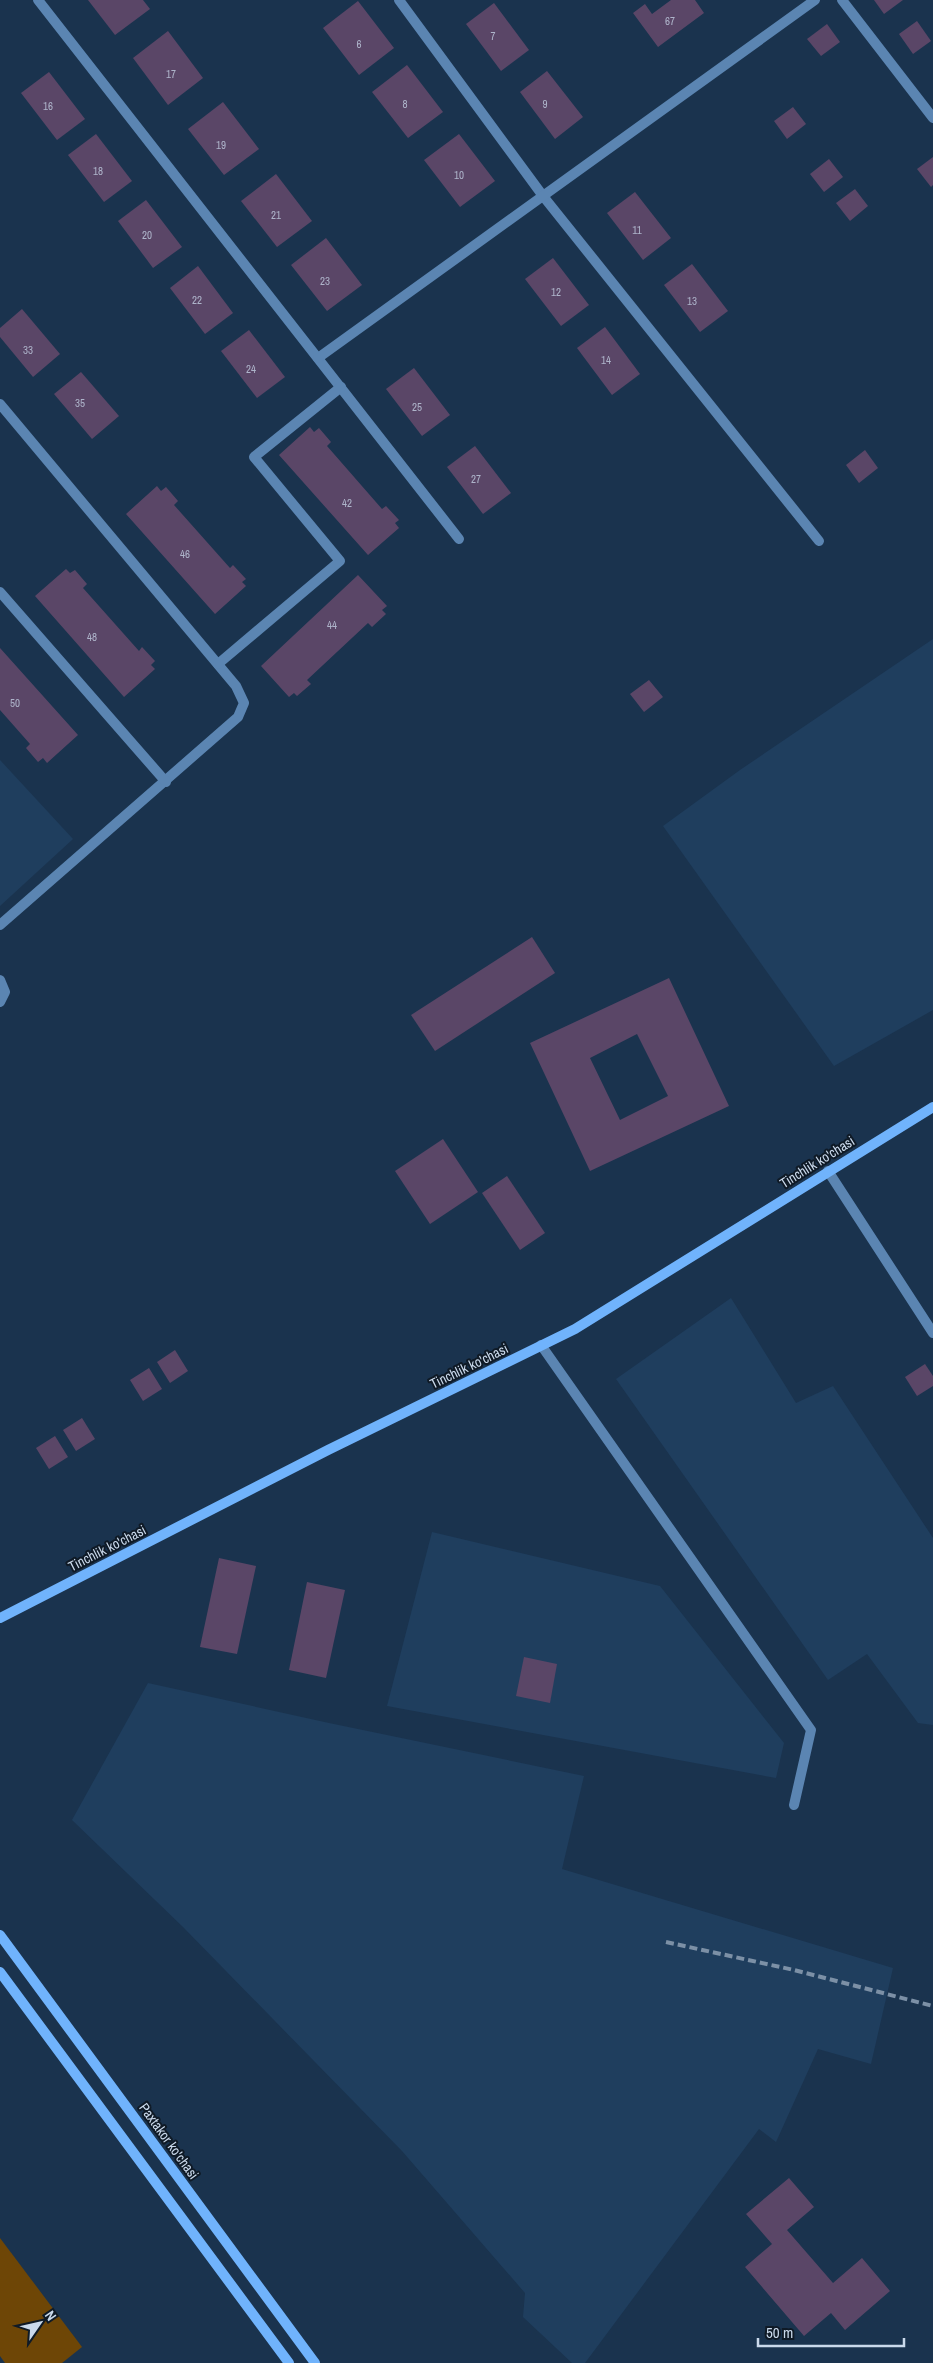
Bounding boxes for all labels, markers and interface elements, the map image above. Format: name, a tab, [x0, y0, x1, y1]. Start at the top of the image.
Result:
house number: 67	[665, 14, 675, 28]
house number: 7	[490, 29, 496, 43]
house number: 6	[356, 37, 362, 51]
house number: 17	[166, 67, 176, 81]
house number: 8	[402, 97, 408, 111]
house number: 9	[542, 97, 548, 111]
house number: 16	[43, 99, 53, 113]
house number: 19	[216, 138, 226, 152]
house number: 18	[93, 164, 103, 178]
house number: 10	[454, 168, 464, 182]
house number: 21	[271, 208, 281, 222]
house number: 11	[632, 223, 642, 237]
house number: 20	[142, 228, 152, 242]
house number: 23	[320, 274, 330, 288]
house number: 12	[551, 285, 561, 299]
house number: 22	[192, 293, 202, 307]
house number: 13	[687, 294, 697, 308]
house number: 33	[23, 343, 33, 357]
house number: 14	[601, 353, 611, 367]
house number: 24	[246, 362, 256, 376]
house number: 35	[75, 396, 85, 410]
house number: 25	[412, 400, 422, 414]
house number: 27	[471, 472, 481, 486]
house number: 42	[342, 496, 352, 510]
house number: 46	[180, 547, 190, 561]
house number: 44	[327, 618, 337, 632]
house number: 48	[87, 630, 97, 644]
house number: 50	[10, 696, 20, 710]
street label: Tinchlik ko'chasi	[776, 1132, 858, 1192]
street label: Tinchlik ko'chasi	[427, 1339, 511, 1393]
street label: Tinchlik ko'chasi	[65, 1521, 149, 1575]
street label: Paxtakor ko'chasi	[135, 2099, 203, 2183]
north arrow	[15, 2298, 65, 2348]
text: N	[41, 2307, 61, 2324]
scale bar	[758, 2316, 904, 2348]
text: 50 m	[766, 2322, 793, 2343]

